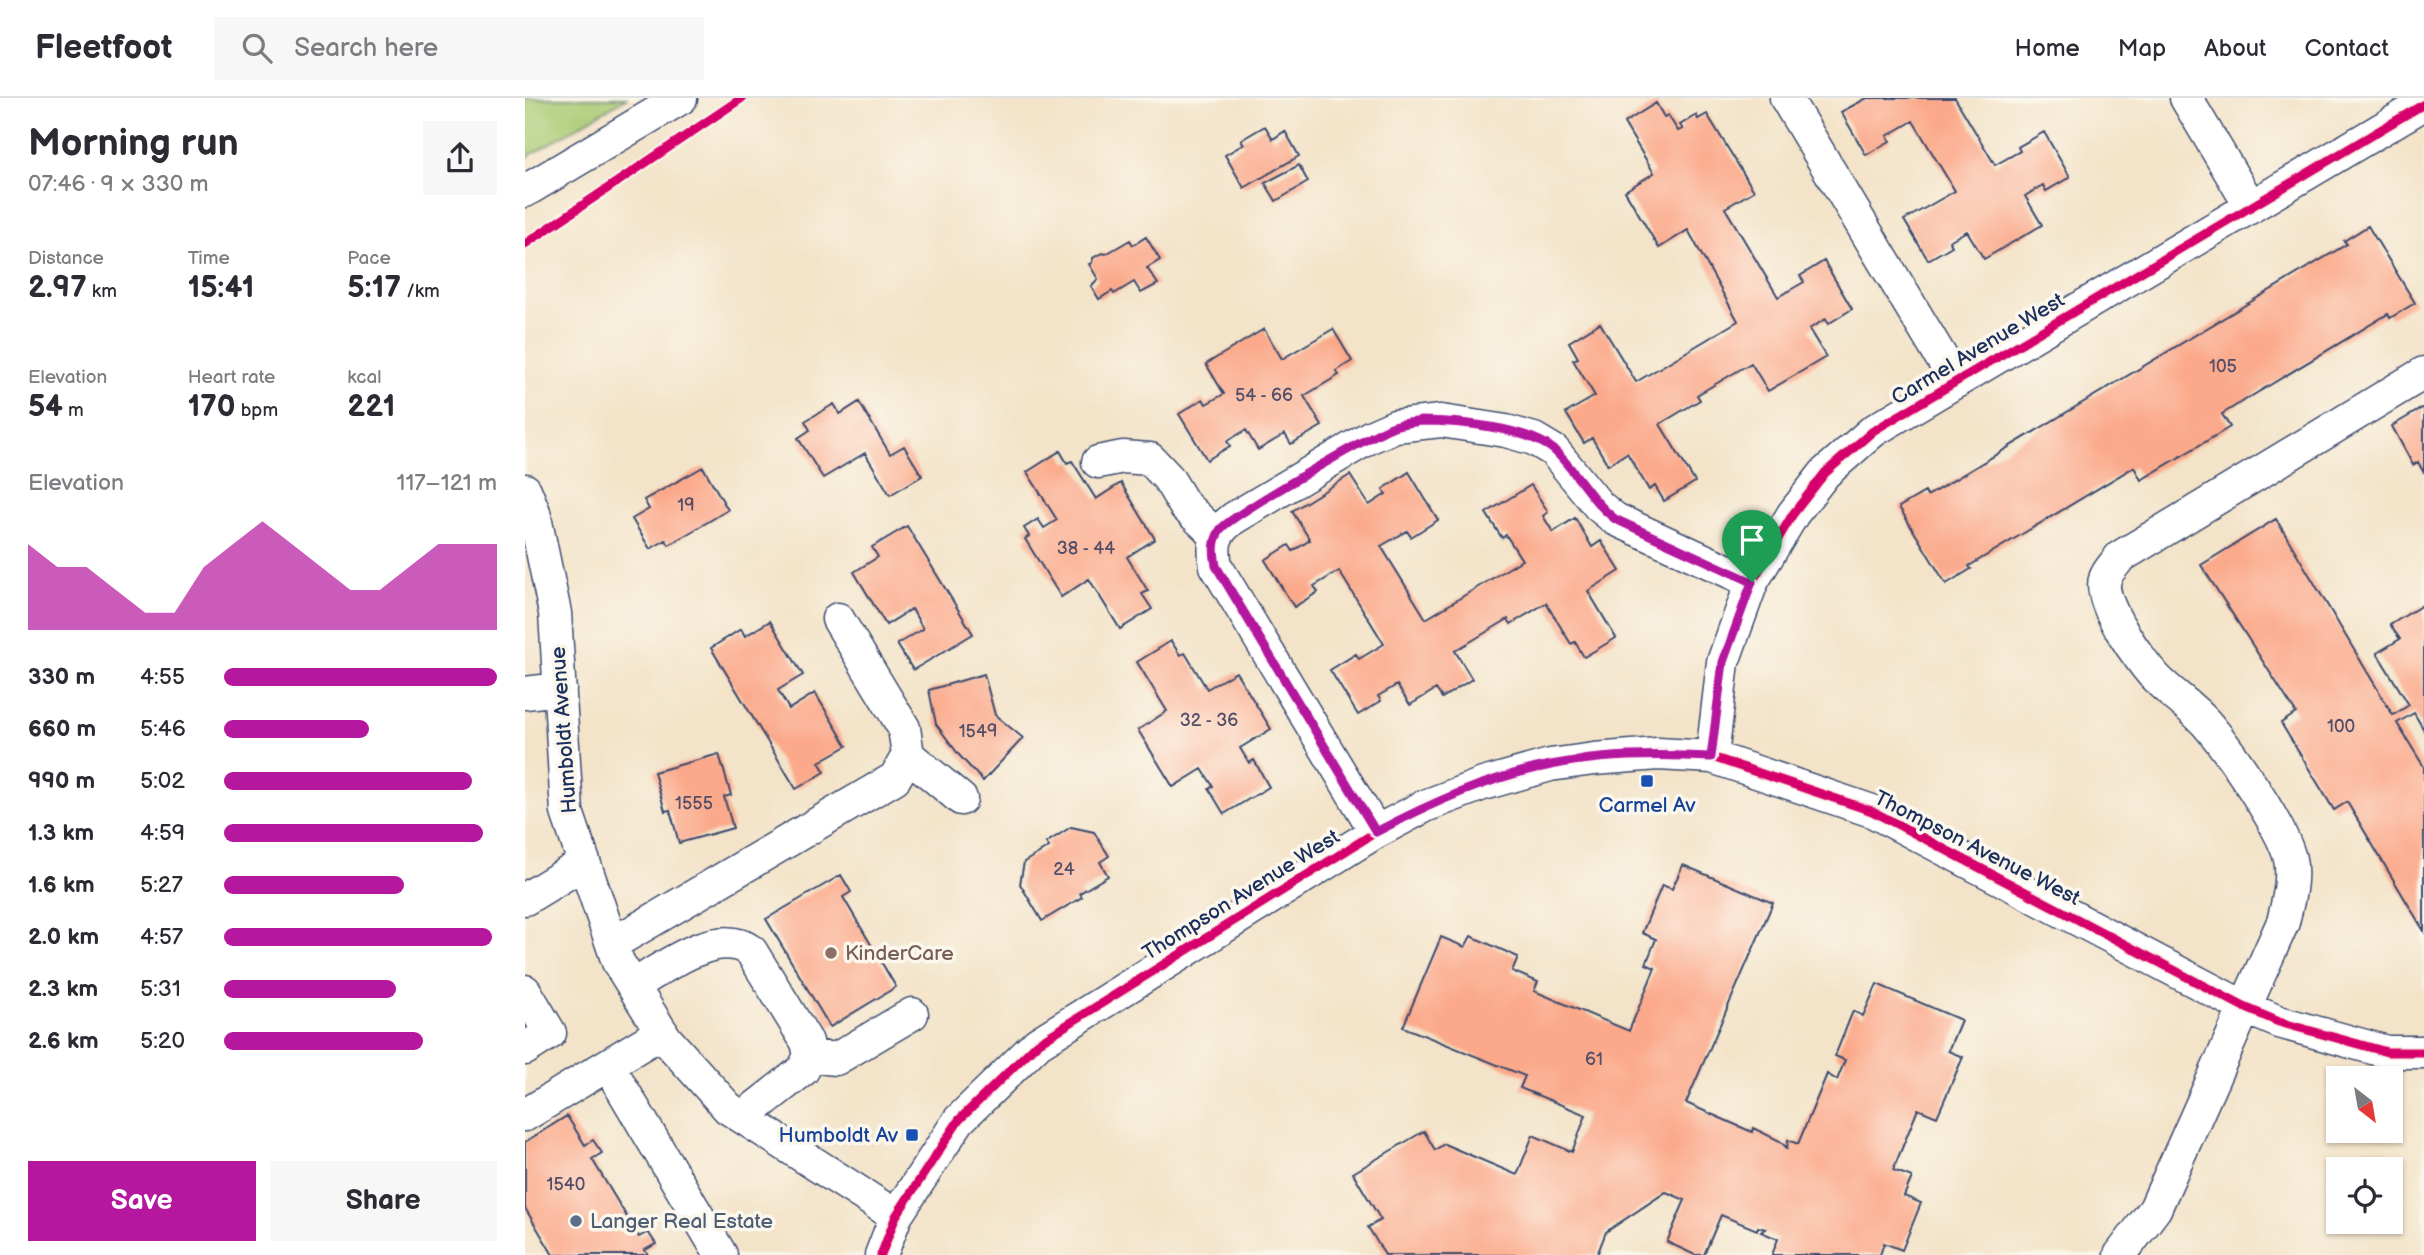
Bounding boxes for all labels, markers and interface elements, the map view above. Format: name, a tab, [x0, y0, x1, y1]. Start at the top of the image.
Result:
search box	[214, 17, 704, 80]
text: Fleetfoot	[35, 28, 172, 68]
icon: search	[238, 29, 276, 67]
text: Search here	[294, 33, 438, 64]
text: Home	[2015, 34, 2080, 63]
text: Map	[2118, 34, 2166, 63]
text: About	[2204, 34, 2266, 63]
text: Contact	[2304, 34, 2389, 63]
text: Morning run	[28, 121, 239, 166]
button: share	[423, 121, 497, 195]
text: 07:46 · 9 × 330 m	[28, 170, 209, 198]
text: Distance	[28, 247, 104, 270]
text: Time	[188, 247, 230, 270]
text: Pace	[347, 247, 391, 270]
text: 2.97	[28, 270, 87, 306]
text: 15:41	[188, 270, 255, 306]
text: 5:17	[347, 270, 401, 306]
text: km	[87, 280, 117, 303]
text: /km	[401, 280, 440, 303]
street label: Carmel Avenue West	[1887, 287, 2069, 410]
house number: 105	[2209, 356, 2237, 377]
text: Elevation	[28, 366, 107, 389]
text: Heart rate	[188, 366, 275, 389]
text: kcal	[347, 366, 381, 389]
house number: 54 - 66	[1235, 385, 1293, 406]
text: 54	[28, 389, 63, 425]
text: 170	[188, 389, 236, 425]
text: 221	[347, 389, 395, 425]
text: m	[63, 399, 84, 422]
text: bpm	[236, 399, 278, 422]
text: Elevation	[28, 469, 124, 497]
text: 117–121 m	[396, 469, 497, 497]
house number: 19	[677, 495, 695, 516]
pin	[1722, 510, 1782, 582]
icon: arrive	[1733, 521, 1771, 559]
house number: 38 - 44	[1057, 538, 1115, 559]
street label: Humboldt Avenue	[546, 646, 582, 814]
text: 330 m	[28, 663, 95, 691]
text: 4:55	[140, 663, 185, 691]
house number: 32 - 36	[1180, 710, 1238, 731]
text: 660 m	[28, 715, 96, 743]
text: 5:46	[140, 715, 186, 743]
house number: 100	[2327, 716, 2355, 737]
house number: 1549	[959, 721, 997, 742]
text: 990 m	[28, 767, 95, 795]
text: 5:02	[140, 767, 185, 795]
marker: Carmel Av	[1639, 773, 1655, 789]
street label: Thompson Avenue West	[1870, 785, 2085, 911]
house number: 1555	[675, 793, 713, 814]
place label: Carmel Av	[1599, 793, 1696, 818]
text: 1.3 km	[28, 819, 94, 847]
text: 4:59	[140, 819, 185, 847]
street label: Thompson Avenue West	[1138, 824, 1345, 966]
house number: 24	[1053, 859, 1075, 880]
text: 1.6 km	[28, 871, 95, 899]
text: 5:27	[140, 871, 183, 899]
text: 2.0 km	[28, 923, 99, 951]
text: 4:57	[140, 923, 183, 951]
place label: KinderCare	[845, 941, 954, 966]
marker: KinderCare	[823, 945, 839, 961]
text: 2.3 km	[28, 975, 98, 1003]
text: 5:31	[140, 975, 181, 1003]
text: 2.6 km	[28, 1027, 99, 1055]
text: 5:20	[140, 1027, 185, 1055]
house number: 61	[1585, 1049, 1603, 1070]
north arrow	[2326, 1066, 2403, 1143]
map controls	[2326, 1066, 2403, 1234]
place label: Humboldt Av	[779, 1123, 899, 1148]
marker: Humboldt Av	[904, 1127, 920, 1143]
button: locate	[2326, 1157, 2403, 1234]
button: Save	[28, 1161, 256, 1241]
button: Share	[270, 1161, 497, 1241]
house number: 1540	[547, 1174, 585, 1195]
place label: Langer Real Estate	[590, 1209, 773, 1234]
marker: Langer Real Estate	[568, 1213, 584, 1229]

